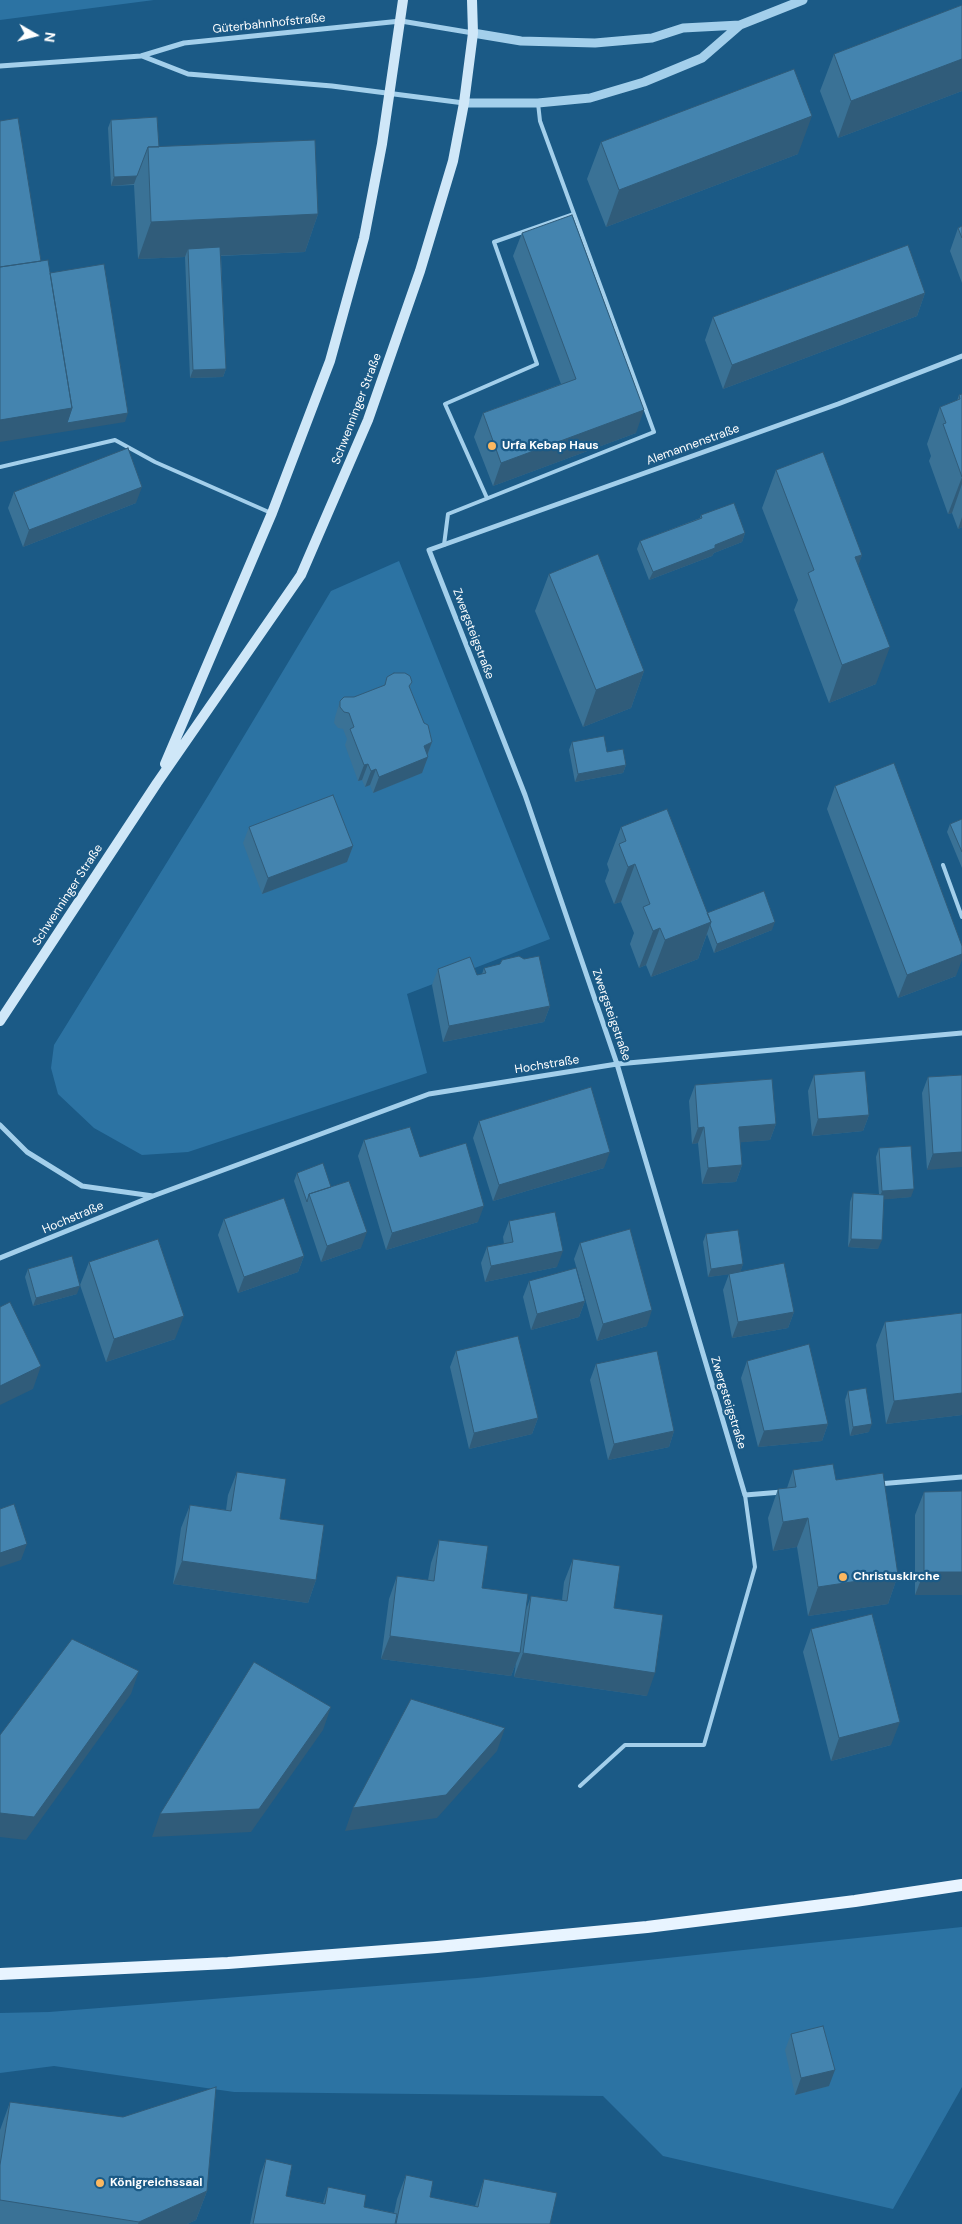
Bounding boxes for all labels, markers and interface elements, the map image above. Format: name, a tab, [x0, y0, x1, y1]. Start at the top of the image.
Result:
north arrow	[10, 10, 60, 60]
street label: Güterbahnhofstraße	[212, 11, 326, 37]
text: N	[40, 31, 59, 43]
street label: Schwenninger Straße	[329, 351, 385, 467]
street label: Alemannenstraße	[644, 421, 742, 469]
place label: Urfa Kebap Haus	[502, 439, 599, 453]
marker: Urfa Kebap Haus	[486, 440, 498, 452]
street label: Zwergsteigstraße	[449, 587, 497, 681]
street label: Schwenninger Straße	[30, 842, 106, 948]
street label: Zwergsteigstraße	[589, 967, 633, 1063]
street label: Hochstraße	[514, 1053, 580, 1077]
street label: Hochstraße	[40, 1199, 106, 1237]
street label: Zwergsteigstraße	[707, 1355, 749, 1451]
place label: Christuskirche	[853, 1570, 940, 1584]
marker: Christuskirche	[837, 1571, 849, 1583]
place label: Königreichssaal	[110, 2176, 203, 2190]
marker: Königreichssaal	[94, 2177, 106, 2189]

